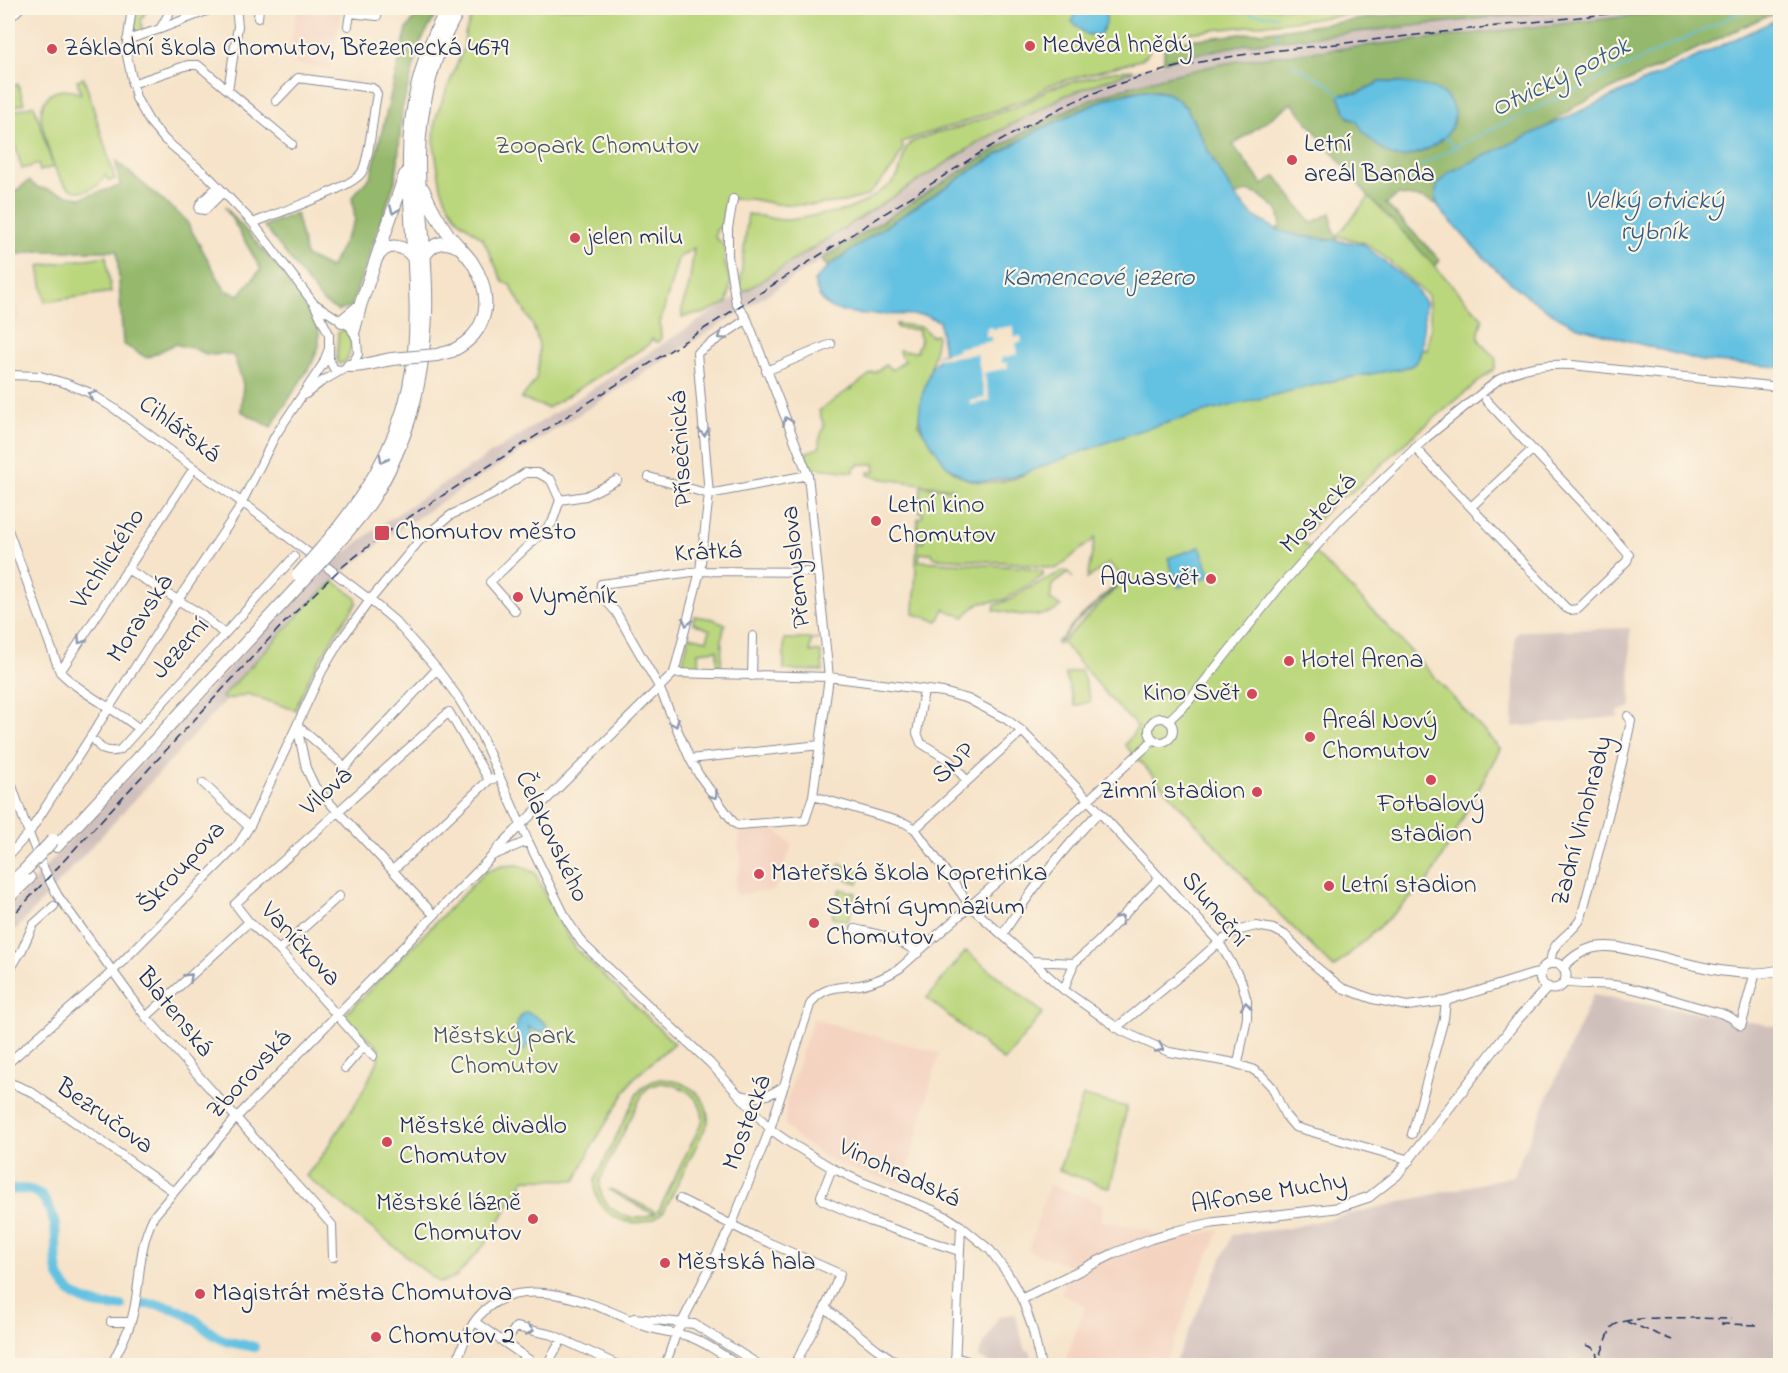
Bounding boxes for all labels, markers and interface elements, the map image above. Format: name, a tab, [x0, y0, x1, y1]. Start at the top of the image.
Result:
place label: Medvěd hnědý	[1042, 27, 1193, 65]
water label: Otvický potok	[1485, 27, 1638, 129]
place label: Základní škola Chomutov, Březenecká 4679	[64, 30, 509, 68]
marker: Medvěd hnědý	[1023, 39, 1037, 53]
marker: Základní škola Chomutov, Březenecká 4679	[45, 42, 59, 56]
place label: Letní areál Banda	[1304, 126, 1435, 194]
park label: Zoopark Chomutov	[495, 128, 700, 166]
marker: Letní areál Banda	[1285, 153, 1299, 167]
water label: Velký otvický rybník	[1584, 182, 1725, 252]
one-way arrow	[388, 204, 401, 215]
place label: jelen milu	[584, 219, 683, 257]
marker: jelen milu	[568, 231, 582, 245]
water label: Kamencové jezero	[1002, 259, 1195, 298]
one-way arrow	[718, 329, 729, 340]
street label: Cihlářská	[130, 386, 228, 474]
street label: Přísečnická	[660, 390, 704, 508]
one-way arrow	[88, 391, 98, 402]
one-way arrow	[782, 416, 794, 427]
one-way arrow	[697, 427, 710, 436]
one-way arrow	[379, 453, 390, 463]
street label: Mostecká	[1271, 465, 1367, 563]
place label: Letní kino Chomutov	[888, 487, 996, 555]
street label: Vrchlického	[62, 501, 156, 618]
street label: Přemyslova	[772, 504, 822, 630]
place label: Chomutov město	[395, 514, 576, 552]
marker: Letní kino Chomutov	[869, 514, 883, 528]
marker: Chomutov město	[373, 524, 391, 542]
street label: Krátká	[673, 532, 743, 574]
place label: Aquasvět	[1100, 560, 1199, 598]
street label: Moravská	[98, 567, 184, 671]
marker: Aquasvět	[1204, 572, 1218, 586]
place label: Vyměník	[529, 578, 618, 616]
marker: Vyměník	[511, 590, 525, 604]
street label: Jezerní	[143, 609, 219, 689]
one-way arrow	[682, 617, 695, 627]
one-way arrow	[77, 633, 88, 644]
place label: Hotel Arena	[1301, 642, 1423, 680]
marker: Hotel Arena	[1282, 654, 1296, 668]
place label: Kino Svět	[1143, 675, 1240, 713]
marker: Kino Svět	[1245, 687, 1259, 701]
place label: Areál Nový Chomutov	[1322, 703, 1437, 771]
one-way arrow	[668, 716, 680, 727]
marker: Areál Nový Chomutov	[1303, 730, 1317, 744]
street label: Zadní Vinohrady	[1542, 732, 1624, 910]
street label: SNP	[924, 733, 985, 794]
street label: Vilová	[292, 758, 362, 827]
street label: Čelakovského	[504, 765, 598, 909]
place label: Zimní stadion	[1100, 773, 1245, 811]
marker: Fotbalový stadion	[1424, 773, 1438, 787]
marker: Zimní stadion	[1250, 785, 1264, 799]
place label: Fotbalový stadion	[1377, 786, 1484, 854]
one-way arrow	[706, 788, 717, 799]
street label: Škroupova	[128, 813, 236, 923]
place label: Mateřská škola Kopretinka	[771, 855, 1047, 893]
street label: Sluneční	[1171, 864, 1257, 956]
marker: Mateřská škola Kopretinka	[752, 867, 766, 881]
place label: Letní stadion	[1341, 867, 1477, 905]
marker: Letní stadion	[1322, 879, 1336, 893]
place label: Státní Gymnázium Chomutov	[826, 889, 1025, 957]
street label: Vaníčkova	[250, 893, 349, 996]
one-way arrow	[1113, 915, 1124, 926]
marker: Státní Gymnázium Chomutov	[807, 916, 821, 930]
street label: Blatenská	[125, 959, 222, 1066]
one-way arrow	[182, 973, 193, 984]
one-way arrow	[1240, 1001, 1253, 1010]
park label: Městský park Chomutov	[433, 1018, 576, 1086]
street label: Zborovská	[198, 1021, 302, 1129]
one-way arrow	[1153, 1041, 1164, 1053]
street label: Bezručova	[46, 1069, 161, 1165]
street label: Mostecká	[713, 1070, 783, 1176]
place label: Městské divadlo Chomutov	[399, 1108, 567, 1176]
street label: Vinohradská	[831, 1129, 966, 1219]
marker: Městské divadlo Chomutov	[380, 1135, 394, 1149]
street label: Alfonse Muchy	[1188, 1163, 1350, 1225]
place label: Městské lázně Chomutov	[376, 1185, 522, 1253]
marker: Městské lázně Chomutov	[526, 1212, 540, 1226]
place label: Městská hala	[677, 1244, 815, 1282]
marker: Městská hala	[658, 1256, 672, 1270]
place label: Magistrát města Chomutova	[212, 1275, 512, 1313]
marker: Magistrát města Chomutova	[193, 1287, 207, 1301]
place label: Chomutov 2	[388, 1318, 515, 1356]
one-way arrow	[525, 1323, 535, 1336]
marker: Chomutov 2	[369, 1330, 383, 1344]

